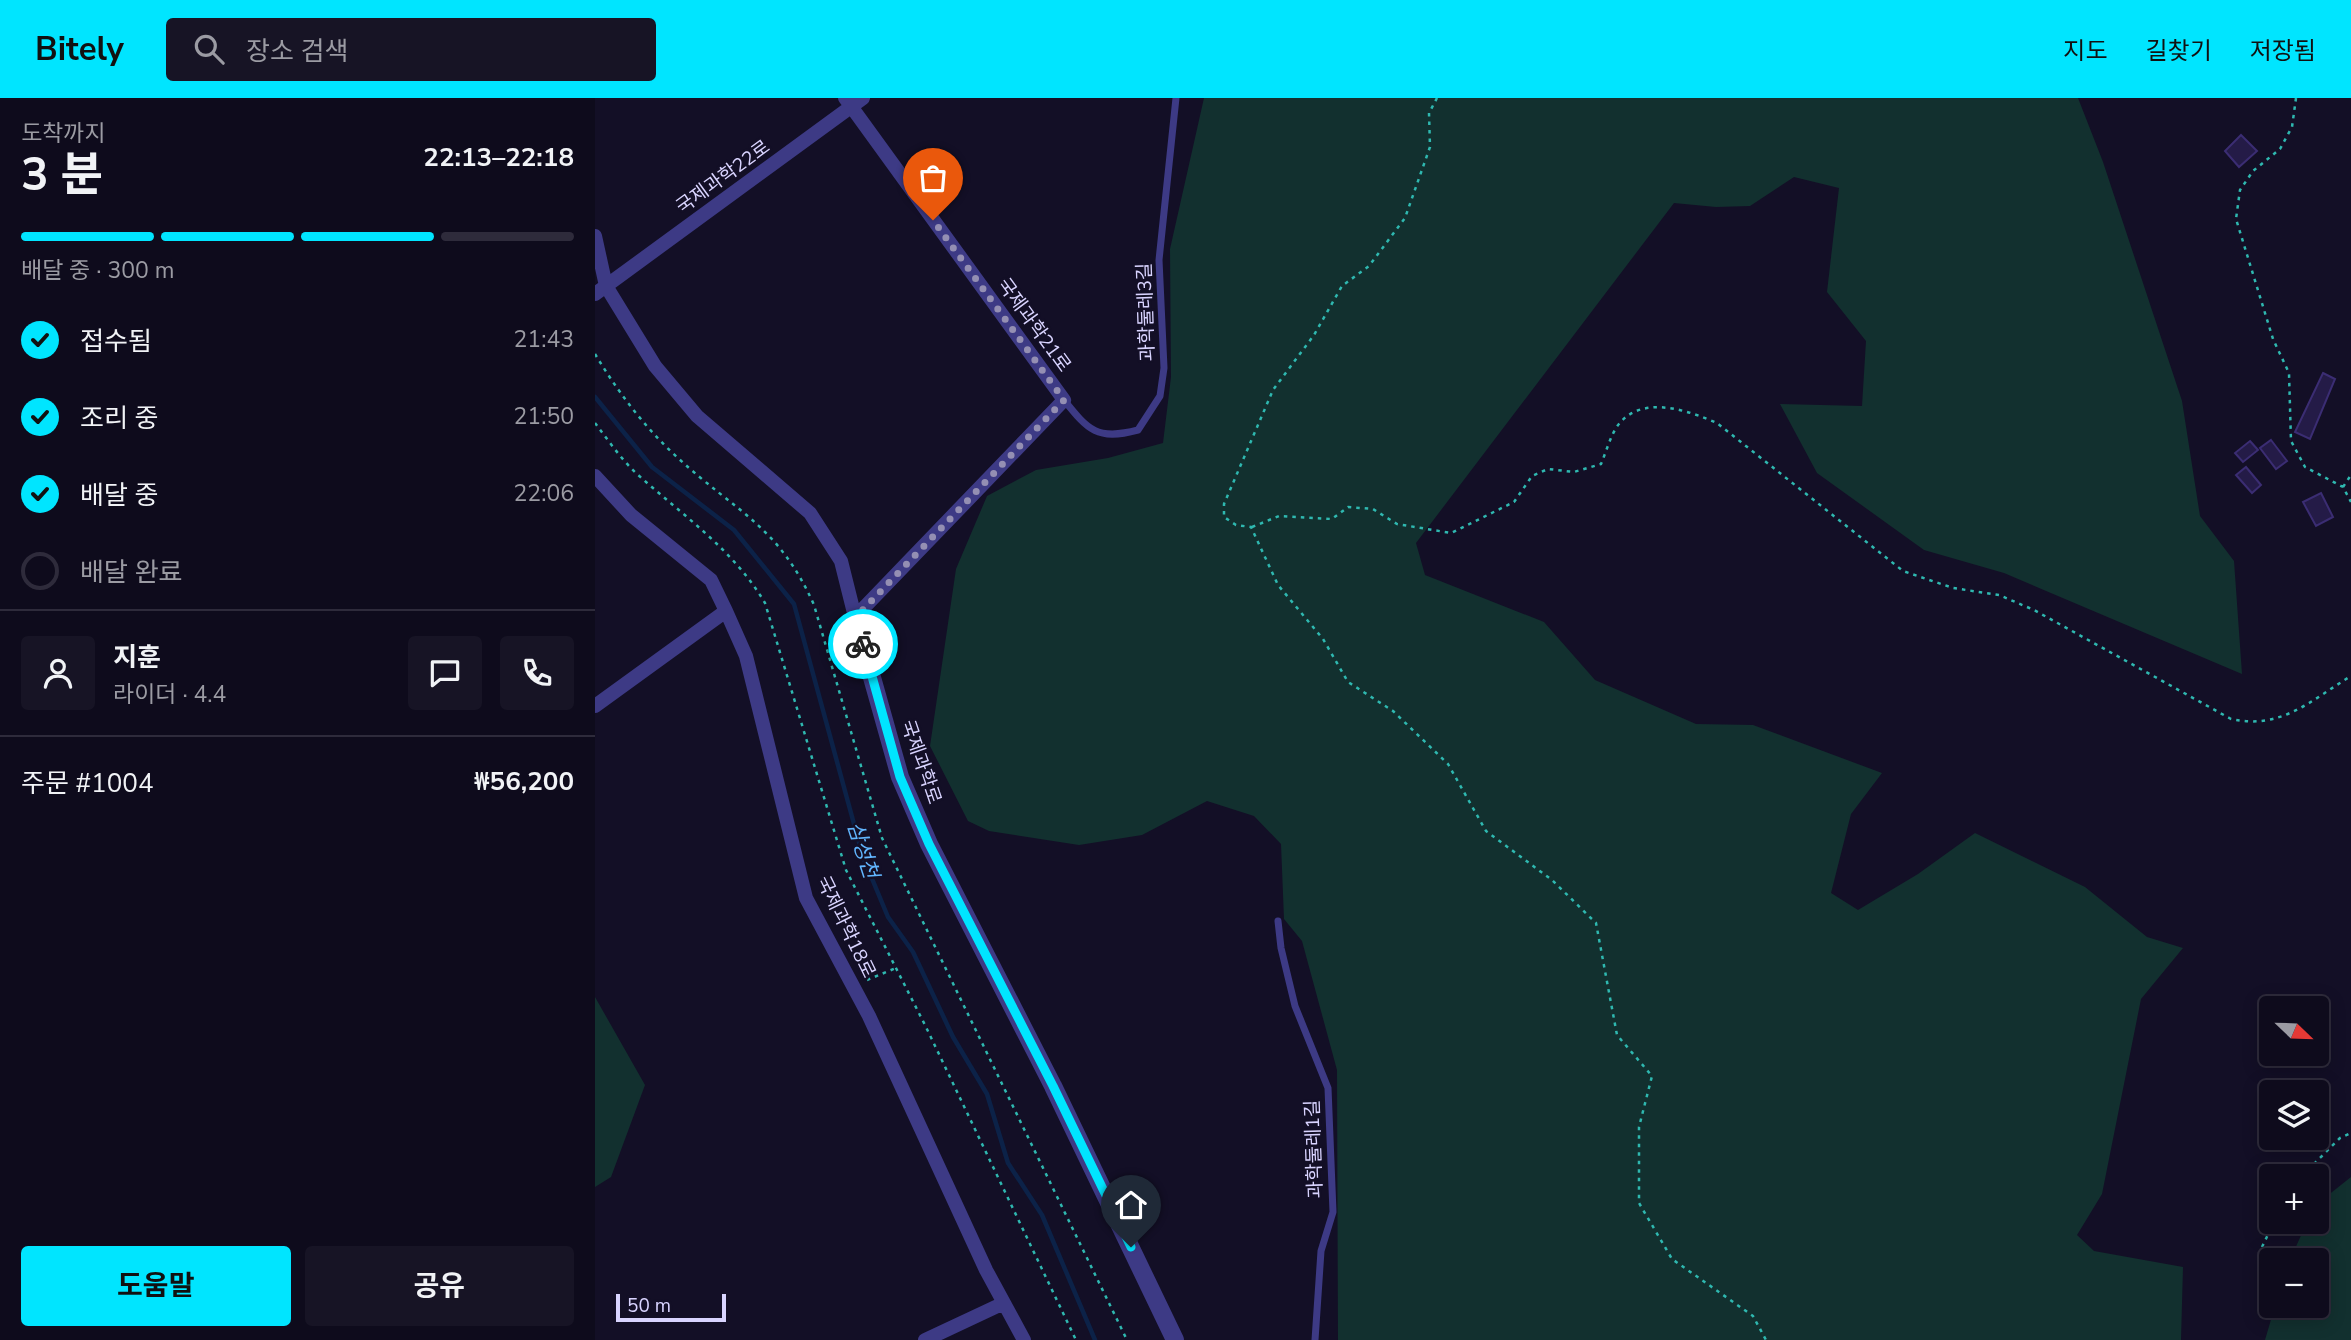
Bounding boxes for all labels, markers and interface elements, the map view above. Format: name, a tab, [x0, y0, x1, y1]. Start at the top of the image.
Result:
search box	[166, 18, 656, 81]
text: Bitely	[35, 27, 124, 72]
icon: search	[190, 30, 228, 68]
text: 장소 검색	[246, 34, 348, 69]
text: 지도	[2063, 35, 2108, 67]
text: 길찾기	[2146, 35, 2212, 67]
text: 저장됨	[2250, 35, 2316, 67]
text: 도착까지	[21, 118, 106, 149]
street label: 국제과학22로	[671, 134, 775, 220]
text: 22:13–22:18	[423, 140, 574, 175]
text: 3 분	[21, 143, 103, 206]
pin	[903, 148, 963, 220]
icon: bag	[914, 159, 952, 197]
text: 배달 중 · 300 m	[21, 255, 174, 286]
street label: 과학둘레3길	[1131, 262, 1161, 362]
street label: 국제과학21로	[991, 273, 1077, 377]
icon: check	[21, 321, 59, 359]
text: 접수됨	[80, 324, 152, 359]
text: 21:43	[514, 324, 574, 355]
icon: check	[21, 398, 59, 436]
text: 조리 중	[80, 401, 158, 436]
text: 21:50	[514, 401, 574, 432]
icon: check	[21, 475, 59, 513]
text: 배달 중	[80, 478, 158, 513]
text: 22:06	[514, 478, 574, 509]
text: 배달 완료	[80, 555, 182, 590]
courier	[828, 609, 898, 679]
icon: bike	[844, 625, 882, 663]
button: person	[21, 636, 95, 710]
button: chat	[408, 636, 482, 710]
button: phone	[500, 636, 574, 710]
text: 지훈	[113, 640, 161, 675]
text: 라이더 · 4.4	[113, 679, 226, 710]
street label: 국제과학로	[894, 716, 948, 808]
text: ₩56,200	[474, 764, 574, 799]
text: 주문 #1004	[21, 766, 154, 801]
water label: 삼성천	[841, 818, 886, 884]
street label: 국제과학18로	[810, 872, 882, 982]
north arrow	[2259, 996, 2329, 1066]
map controls	[2259, 996, 2329, 1318]
button: layers	[2259, 1080, 2329, 1150]
street label: 과학둘레1길	[1299, 1099, 1329, 1199]
button: +	[2259, 1164, 2329, 1234]
pin	[1101, 1175, 1161, 1247]
icon: home	[1112, 1186, 1150, 1224]
button: 도움말	[21, 1246, 291, 1326]
button: 공유	[305, 1246, 574, 1326]
button: −	[2259, 1248, 2329, 1318]
scale bar	[616, 1291, 726, 1323]
text: 50 m	[627, 1293, 671, 1319]

